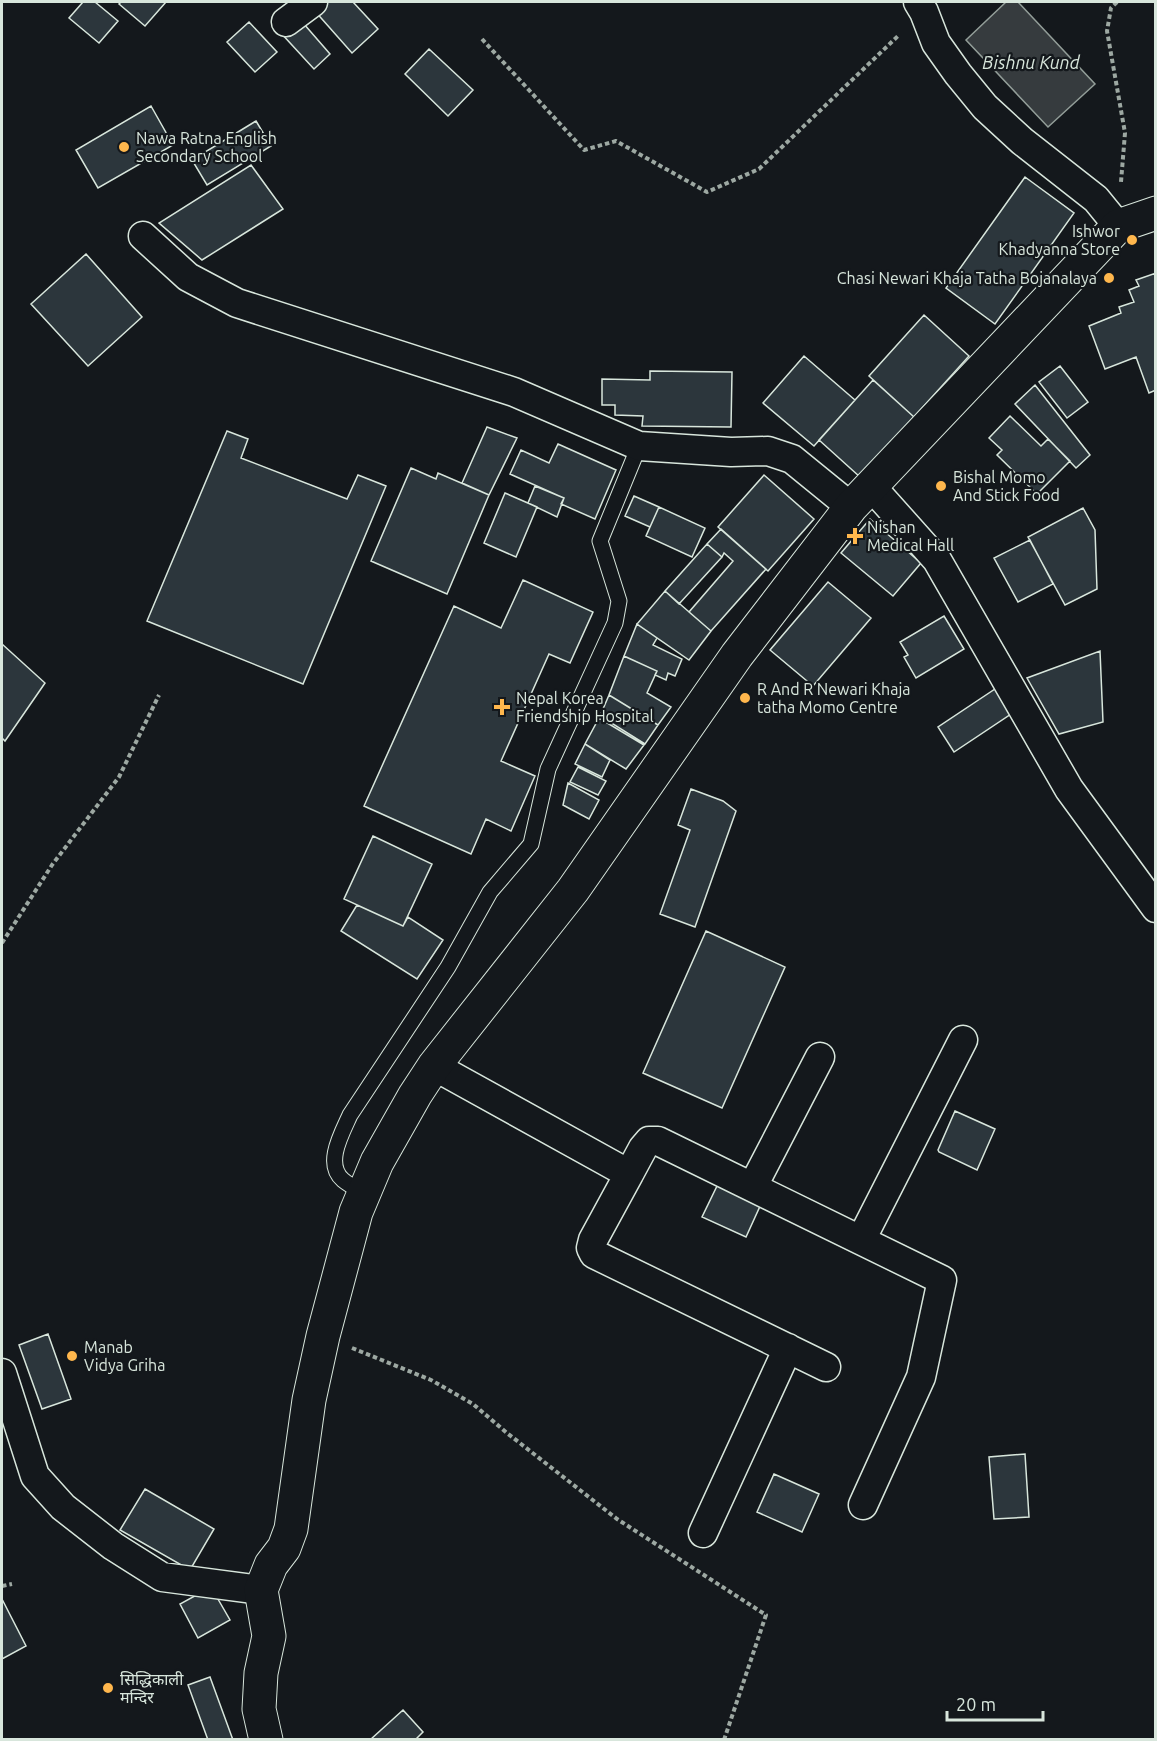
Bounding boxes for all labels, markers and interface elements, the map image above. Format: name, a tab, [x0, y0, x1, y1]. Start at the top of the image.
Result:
water label: Bishnu Kund	[982, 52, 1081, 72]
place label: Nawa Ratna English Secondary School	[136, 129, 277, 165]
marker: Nawa Ratna English Secondary School	[117, 140, 131, 154]
place label: Ishwor Khadyanna Store	[999, 222, 1120, 258]
marker: Ishwor Khadyanna Store	[1125, 233, 1139, 247]
place label: Chasi Newari Khaja Tatha Bojanalaya	[837, 269, 1097, 287]
marker: Chasi Newari Khaja Tatha Bojanalaya	[1102, 271, 1116, 285]
place label: Bishal Momo And Stick Food	[953, 468, 1060, 504]
marker: Bishal Momo And Stick Food	[934, 479, 948, 493]
place label: Nishan Medical Hall	[867, 518, 954, 554]
marker: Nishan Medical Hall	[848, 529, 862, 543]
place label: R And R Newari Khaja tatha Momo Centre	[757, 680, 911, 716]
place label: Nepal Korea Friendship Hospital	[516, 689, 654, 725]
marker: R And R Newari Khaja tatha Momo Centre	[738, 691, 752, 705]
marker: Nepal Korea Friendship Hospital	[493, 698, 511, 716]
place label: Manab Vidya Griha	[84, 1338, 165, 1374]
marker: Manab Vidya Griha	[65, 1349, 79, 1363]
place label: सिद्धिकाली मन्दिर	[120, 1670, 184, 1706]
marker: सिद्धिकाली मन्दिर	[101, 1681, 115, 1695]
scale bar	[947, 1684, 1043, 1722]
text: 20 m	[956, 1694, 996, 1714]

